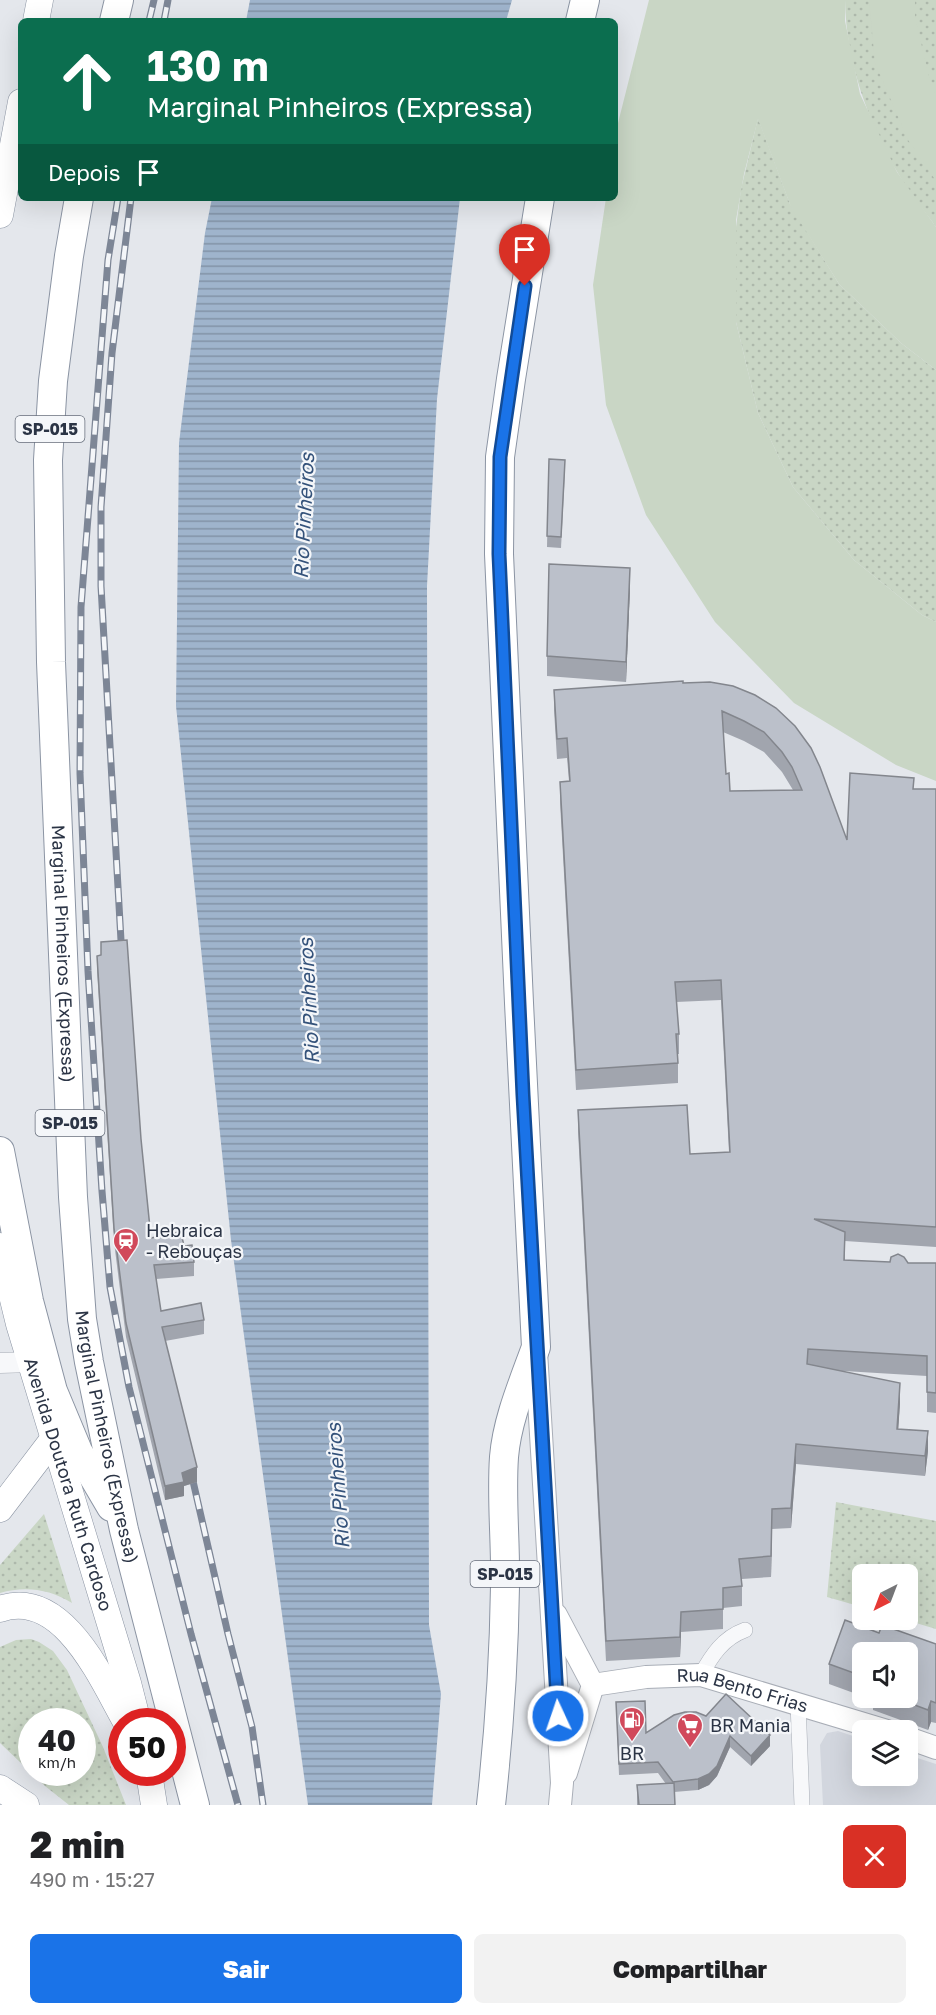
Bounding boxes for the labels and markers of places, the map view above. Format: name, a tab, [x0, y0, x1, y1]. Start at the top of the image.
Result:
pin	[499, 224, 550, 286]
place label: Hebraica - Rebouças	[146, 1219, 242, 1262]
station icon: Hebraica - Rebouças	[111, 1226, 141, 1264]
fuel station icon: BR	[617, 1705, 647, 1743]
supermarket icon: BR Mania	[675, 1711, 705, 1749]
place label: BR Mania	[710, 1714, 791, 1736]
place label: BR	[620, 1742, 644, 1764]

